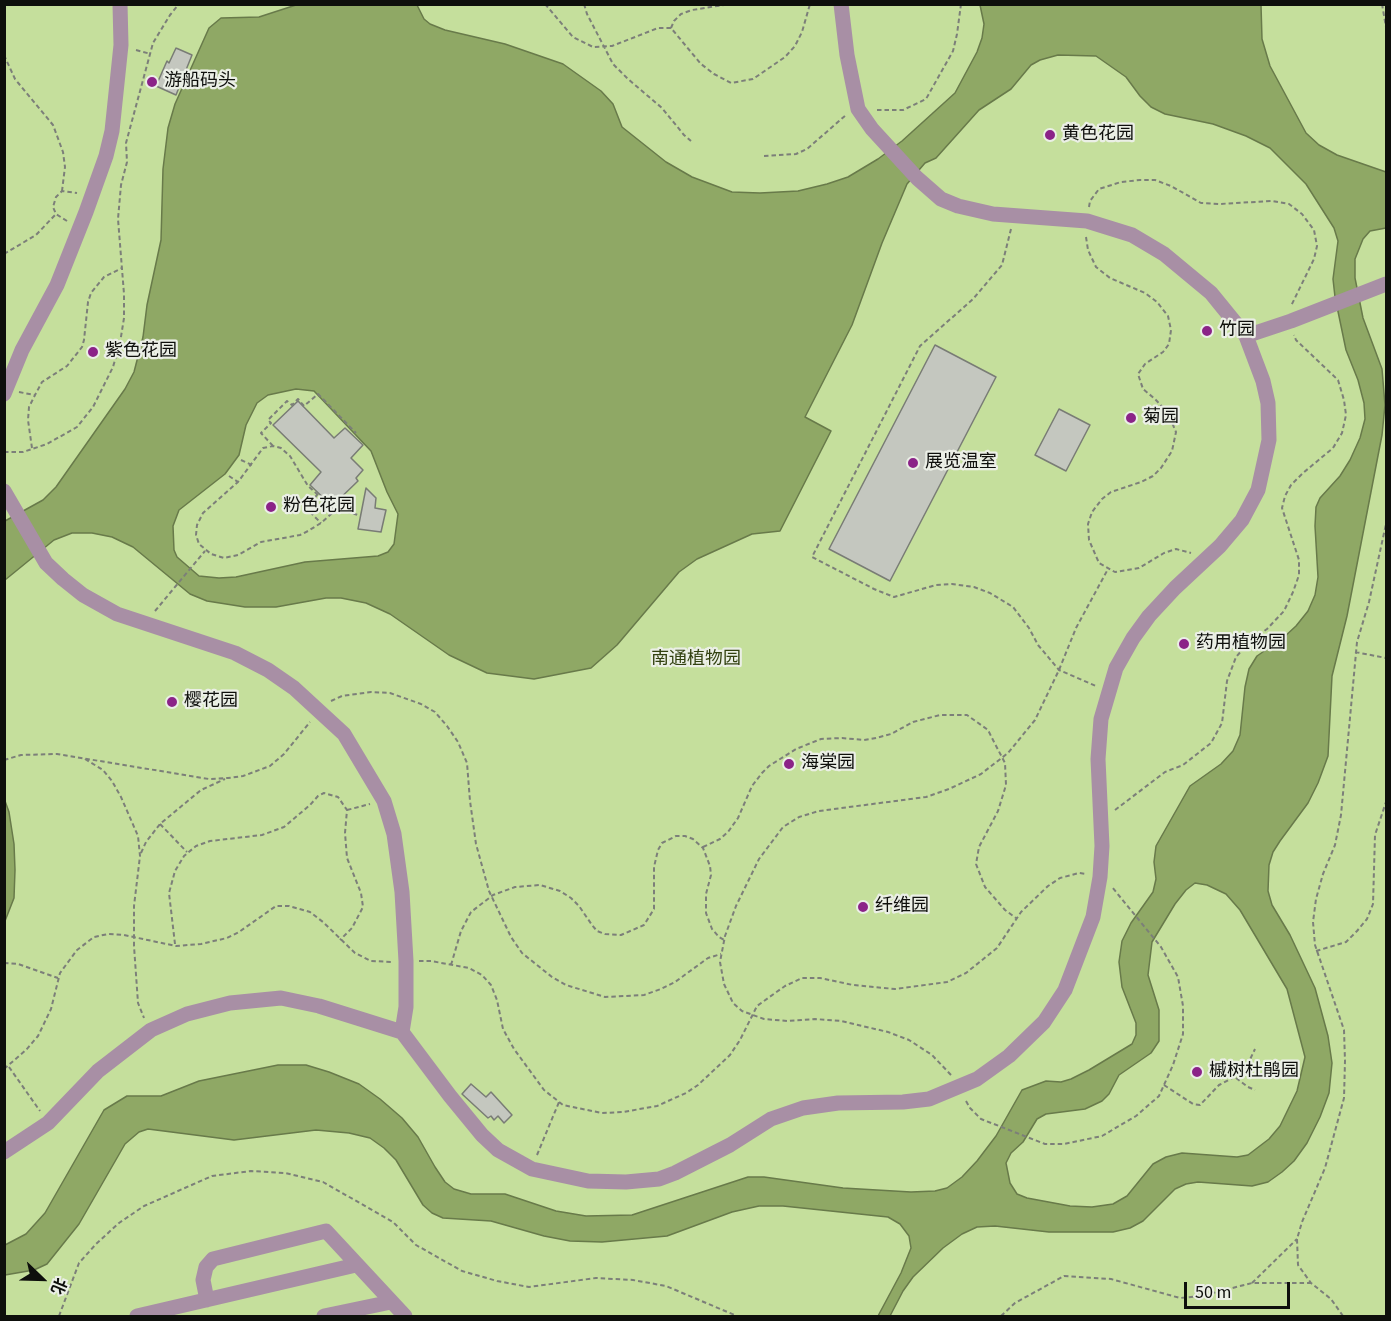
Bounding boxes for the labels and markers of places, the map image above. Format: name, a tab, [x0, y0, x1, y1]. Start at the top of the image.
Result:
place label: 游船码头	[164, 71, 236, 93]
marker: 游船码头	[145, 75, 159, 89]
place label: 黄色花园	[1062, 124, 1134, 146]
marker: 黄色花园	[1043, 128, 1057, 142]
place label: 竹园	[1219, 320, 1255, 342]
marker: 竹园	[1200, 324, 1214, 338]
place label: 紫色花园	[105, 341, 177, 363]
marker: 紫色花园	[86, 345, 100, 359]
place label: 菊园	[1143, 407, 1179, 429]
marker: 菊园	[1124, 411, 1138, 425]
place label: 展览温室	[925, 452, 997, 474]
marker: 展览温室	[906, 456, 920, 470]
place label: 粉色花园	[283, 496, 355, 518]
marker: 粉色花园	[264, 500, 278, 514]
place label: 药用植物园	[1196, 633, 1286, 655]
marker: 药用植物园	[1177, 637, 1191, 651]
place label: 樱花园	[184, 691, 238, 713]
marker: 樱花园	[165, 695, 179, 709]
place label: 海棠园	[801, 753, 855, 775]
marker: 海棠园	[782, 757, 796, 771]
place label: 纤维园	[875, 896, 929, 918]
marker: 纤维园	[856, 900, 870, 914]
place label: 槭树杜鹃园	[1209, 1061, 1299, 1083]
marker: 槭树杜鹃园	[1190, 1065, 1204, 1079]

